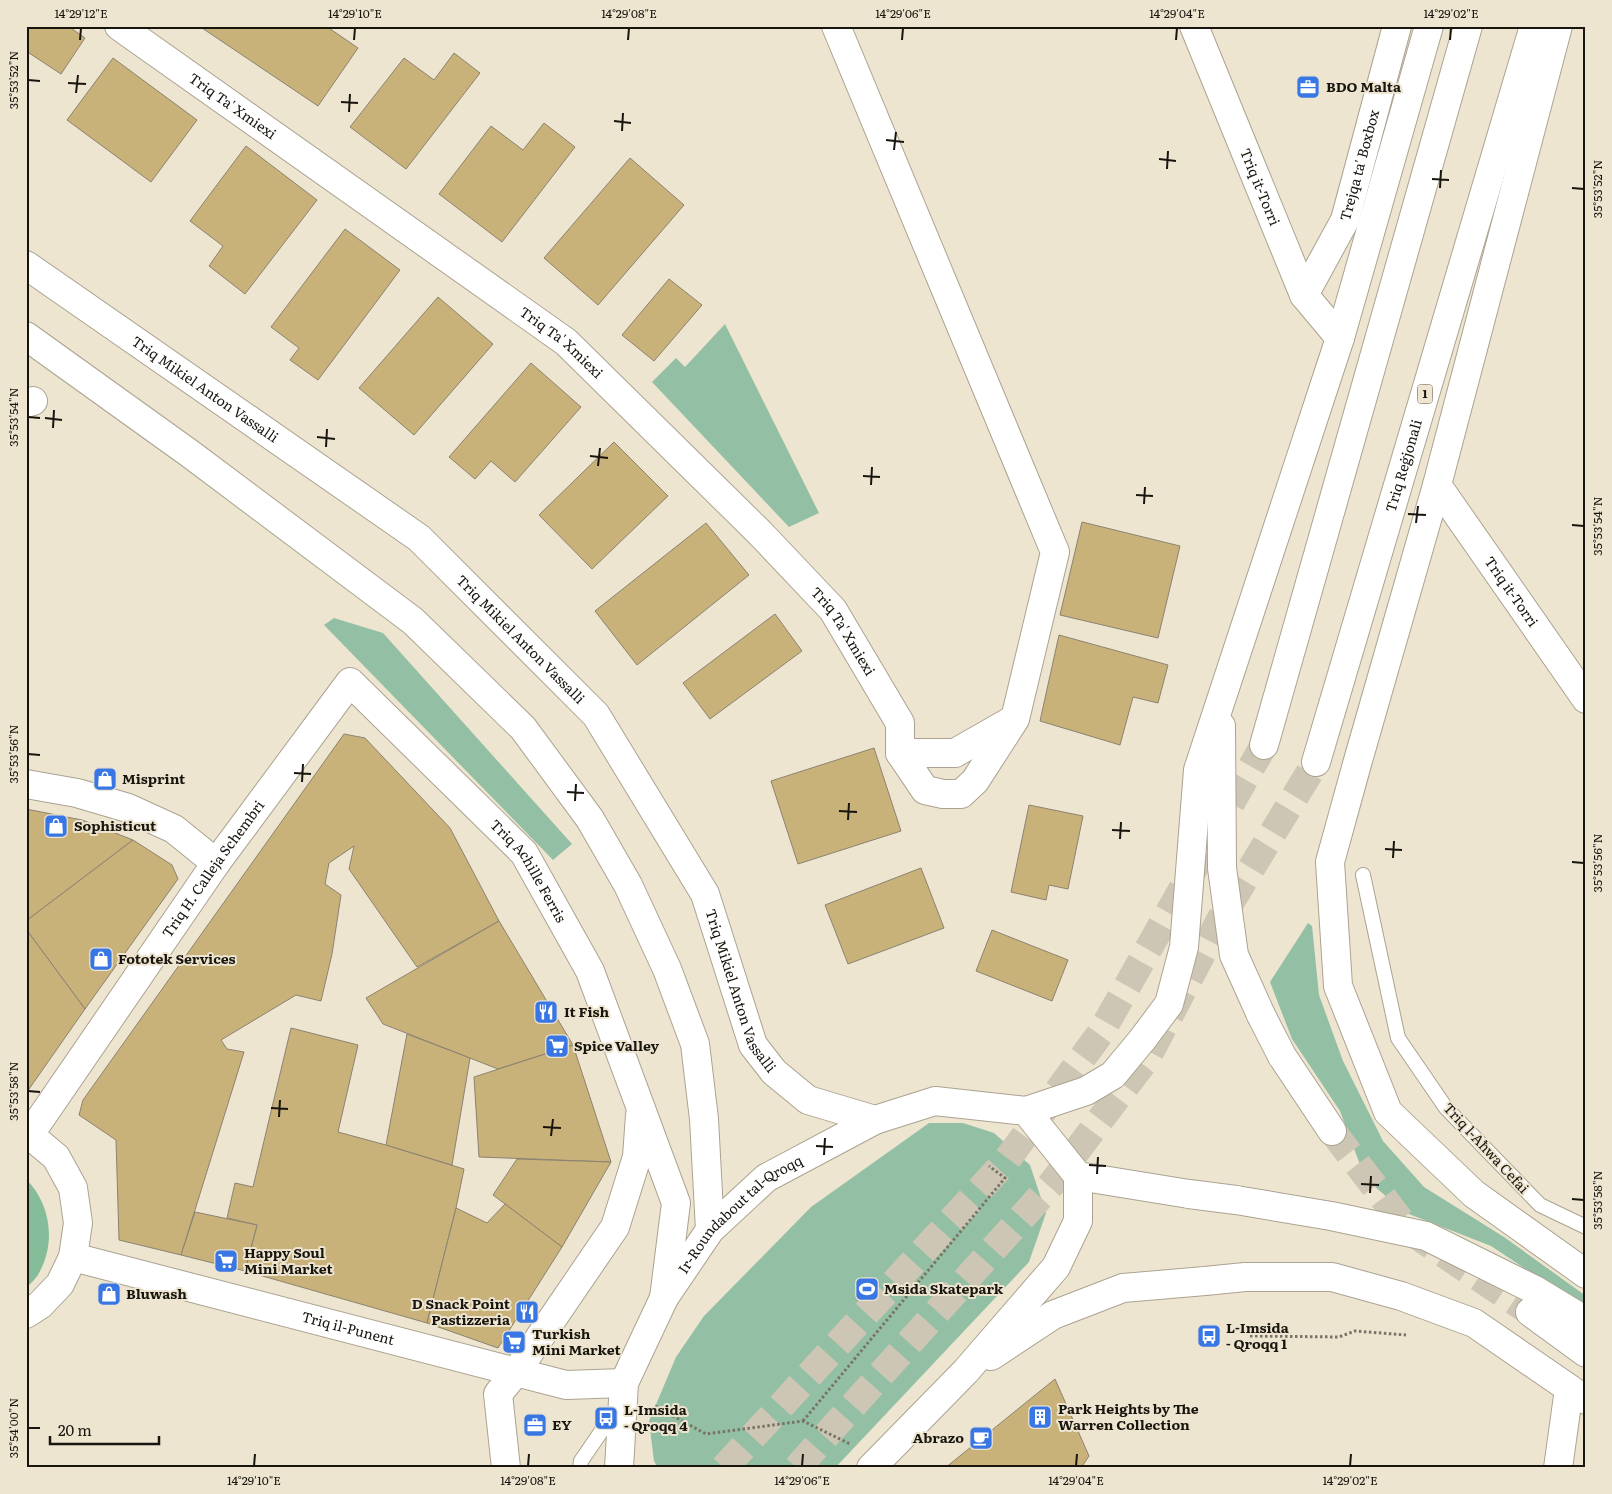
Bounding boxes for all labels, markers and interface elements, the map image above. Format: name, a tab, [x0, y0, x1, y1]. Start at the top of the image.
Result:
text: 14°29'12"E	[54, 4, 108, 22]
text: 14°29'10"E	[328, 4, 382, 22]
text: 14°29'08"E	[601, 4, 657, 22]
text: 14°29'06"E	[875, 4, 931, 22]
text: 14°29'04"E	[1149, 4, 1205, 22]
text: 14°29'02"E	[1423, 4, 1479, 22]
text: 35°53'52"N	[4, 51, 22, 109]
street label: Triq Ta' Xmiexi	[185, 68, 281, 144]
office icon: BDO Malta	[1295, 74, 1321, 100]
place label: BDO Malta	[1326, 76, 1402, 96]
street label: Trejqa ta' Boxbox	[1334, 107, 1383, 223]
street label: Triq it-Torri	[1236, 145, 1286, 229]
text: 35°53'52"N	[1588, 160, 1606, 218]
street label: Triq Ta' Xmiexi	[516, 301, 608, 382]
street label: Triq Mikiel Anton Vassalli	[128, 331, 283, 447]
road number: 1	[1418, 384, 1432, 404]
text: 35°53'54"N	[4, 387, 22, 447]
street label: Triq Reġjonali	[1380, 416, 1426, 514]
text: 35°53'54"N	[1588, 496, 1606, 556]
street label: Triq it-Torri	[1481, 552, 1544, 631]
street label: Triq Mikiel Anton Vassalli	[452, 570, 590, 708]
street label: Triq Ta' Xmiexi	[807, 582, 881, 679]
text: 35°53'56"N	[4, 724, 22, 784]
shop icon: Misprint	[92, 766, 118, 792]
place label: Misprint	[122, 768, 186, 788]
street label: Triq H. Calleja Schembri	[157, 796, 268, 941]
shop icon: Sophisticut	[43, 813, 69, 839]
street label: Triq Achille Ferris	[486, 814, 572, 926]
place label: Sophisticut	[74, 815, 157, 835]
text: 35°53'56"N	[1588, 833, 1606, 893]
street label: Triq Mikiel Anton Vassalli	[701, 906, 782, 1076]
shop icon: Fototek Services	[88, 946, 114, 972]
place label: Fototek Services	[118, 948, 236, 968]
restaurant icon: It Fish	[533, 999, 559, 1025]
place label: It Fish	[564, 1001, 610, 1021]
supermarket icon: Spice Valley	[544, 1033, 570, 1059]
place label: Spice Valley	[574, 1035, 660, 1055]
text: 35°53'58"N	[4, 1061, 22, 1121]
street label: Triq l-Aħwa Cefai	[1439, 1098, 1534, 1197]
street label: Ir-Roundabout tal-Qroqq	[672, 1149, 806, 1277]
text: 35°53'58"N	[1588, 1170, 1606, 1230]
place label: Happy Soul Mini Market	[244, 1242, 333, 1278]
supermarket icon: Happy Soul Mini Market	[213, 1248, 239, 1274]
sports icon: Msida Skatepark	[854, 1276, 880, 1302]
place label: Msida Skatepark	[884, 1278, 1004, 1298]
shop icon: Bluwash	[96, 1281, 122, 1307]
place label: Bluwash	[126, 1283, 187, 1303]
place label: D Snack Point Pastizzeria	[412, 1293, 511, 1329]
restaurant icon: D Snack Point Pastizzeria	[514, 1299, 540, 1325]
street label: Triq il-Punent	[300, 1306, 397, 1349]
place label: L-Imsida - Qroqq 1	[1226, 1317, 1290, 1353]
place label: Turkish Mini Market	[532, 1323, 621, 1359]
bus stop icon: L-Imsida - Qroqq 1	[1196, 1323, 1222, 1349]
supermarket icon: Turkish Mini Market	[501, 1329, 527, 1355]
text: 35°54'00"N	[4, 1398, 22, 1458]
place label: Park Heights by The Warren Collection	[1058, 1398, 1199, 1434]
place label: L-Imsida - Qroqq 4	[624, 1399, 688, 1435]
building icon: Park Heights by The Warren Collection	[1027, 1404, 1053, 1430]
bus stop icon: L-Imsida - Qroqq 4	[593, 1405, 619, 1431]
office icon: EY	[522, 1412, 548, 1438]
scale bar	[50, 1414, 159, 1446]
place label: EY	[552, 1414, 572, 1434]
text: 20 m	[58, 1418, 92, 1441]
cafe icon: Abrazo	[968, 1425, 994, 1451]
place label: Abrazo	[913, 1427, 964, 1447]
text: 14°29'10"E	[227, 1471, 281, 1489]
text: 14°29'08"E	[500, 1471, 556, 1489]
text: 14°29'06"E	[774, 1471, 830, 1489]
text: 14°29'04"E	[1048, 1471, 1104, 1489]
text: 14°29'02"E	[1322, 1471, 1378, 1489]

